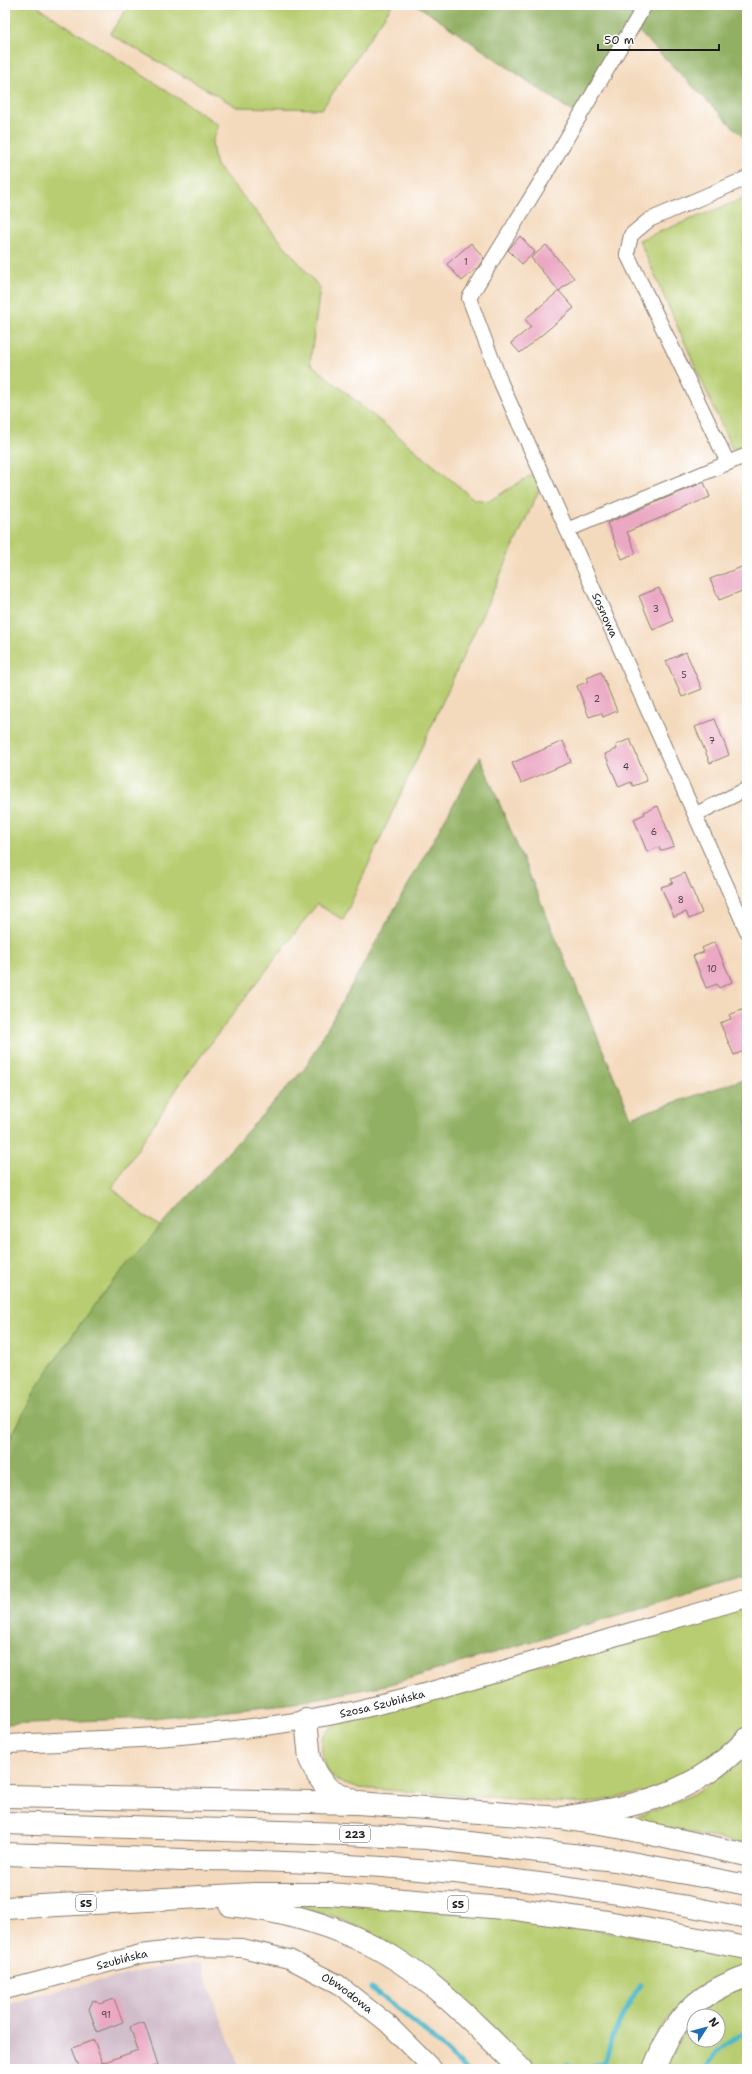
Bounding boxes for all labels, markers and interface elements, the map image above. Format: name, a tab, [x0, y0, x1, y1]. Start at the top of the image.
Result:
scale bar	[598, 26, 719, 52]
text: 50 m	[604, 32, 634, 48]
house number: 1	[464, 256, 468, 268]
street label: Sosnowa	[588, 591, 621, 640]
house number: 3	[653, 603, 659, 615]
house number: 5	[681, 669, 687, 681]
house number: 2	[594, 693, 600, 705]
house number: 7	[709, 735, 715, 747]
house number: 4	[623, 761, 629, 773]
house number: 6	[651, 826, 657, 838]
house number: 8	[678, 894, 684, 906]
house number: 10	[707, 963, 717, 975]
street label: Szosa Szubińska	[338, 1686, 427, 1722]
road number: 223	[340, 1826, 370, 1842]
road number: S5	[76, 1895, 96, 1911]
road number: S5	[448, 1896, 468, 1912]
street label: Szubińska	[95, 1946, 149, 1974]
street label: Obwodowa	[319, 1970, 376, 2017]
north arrow	[686, 2008, 726, 2048]
house number: 91	[101, 2009, 111, 2021]
text: N	[705, 2014, 722, 2031]

